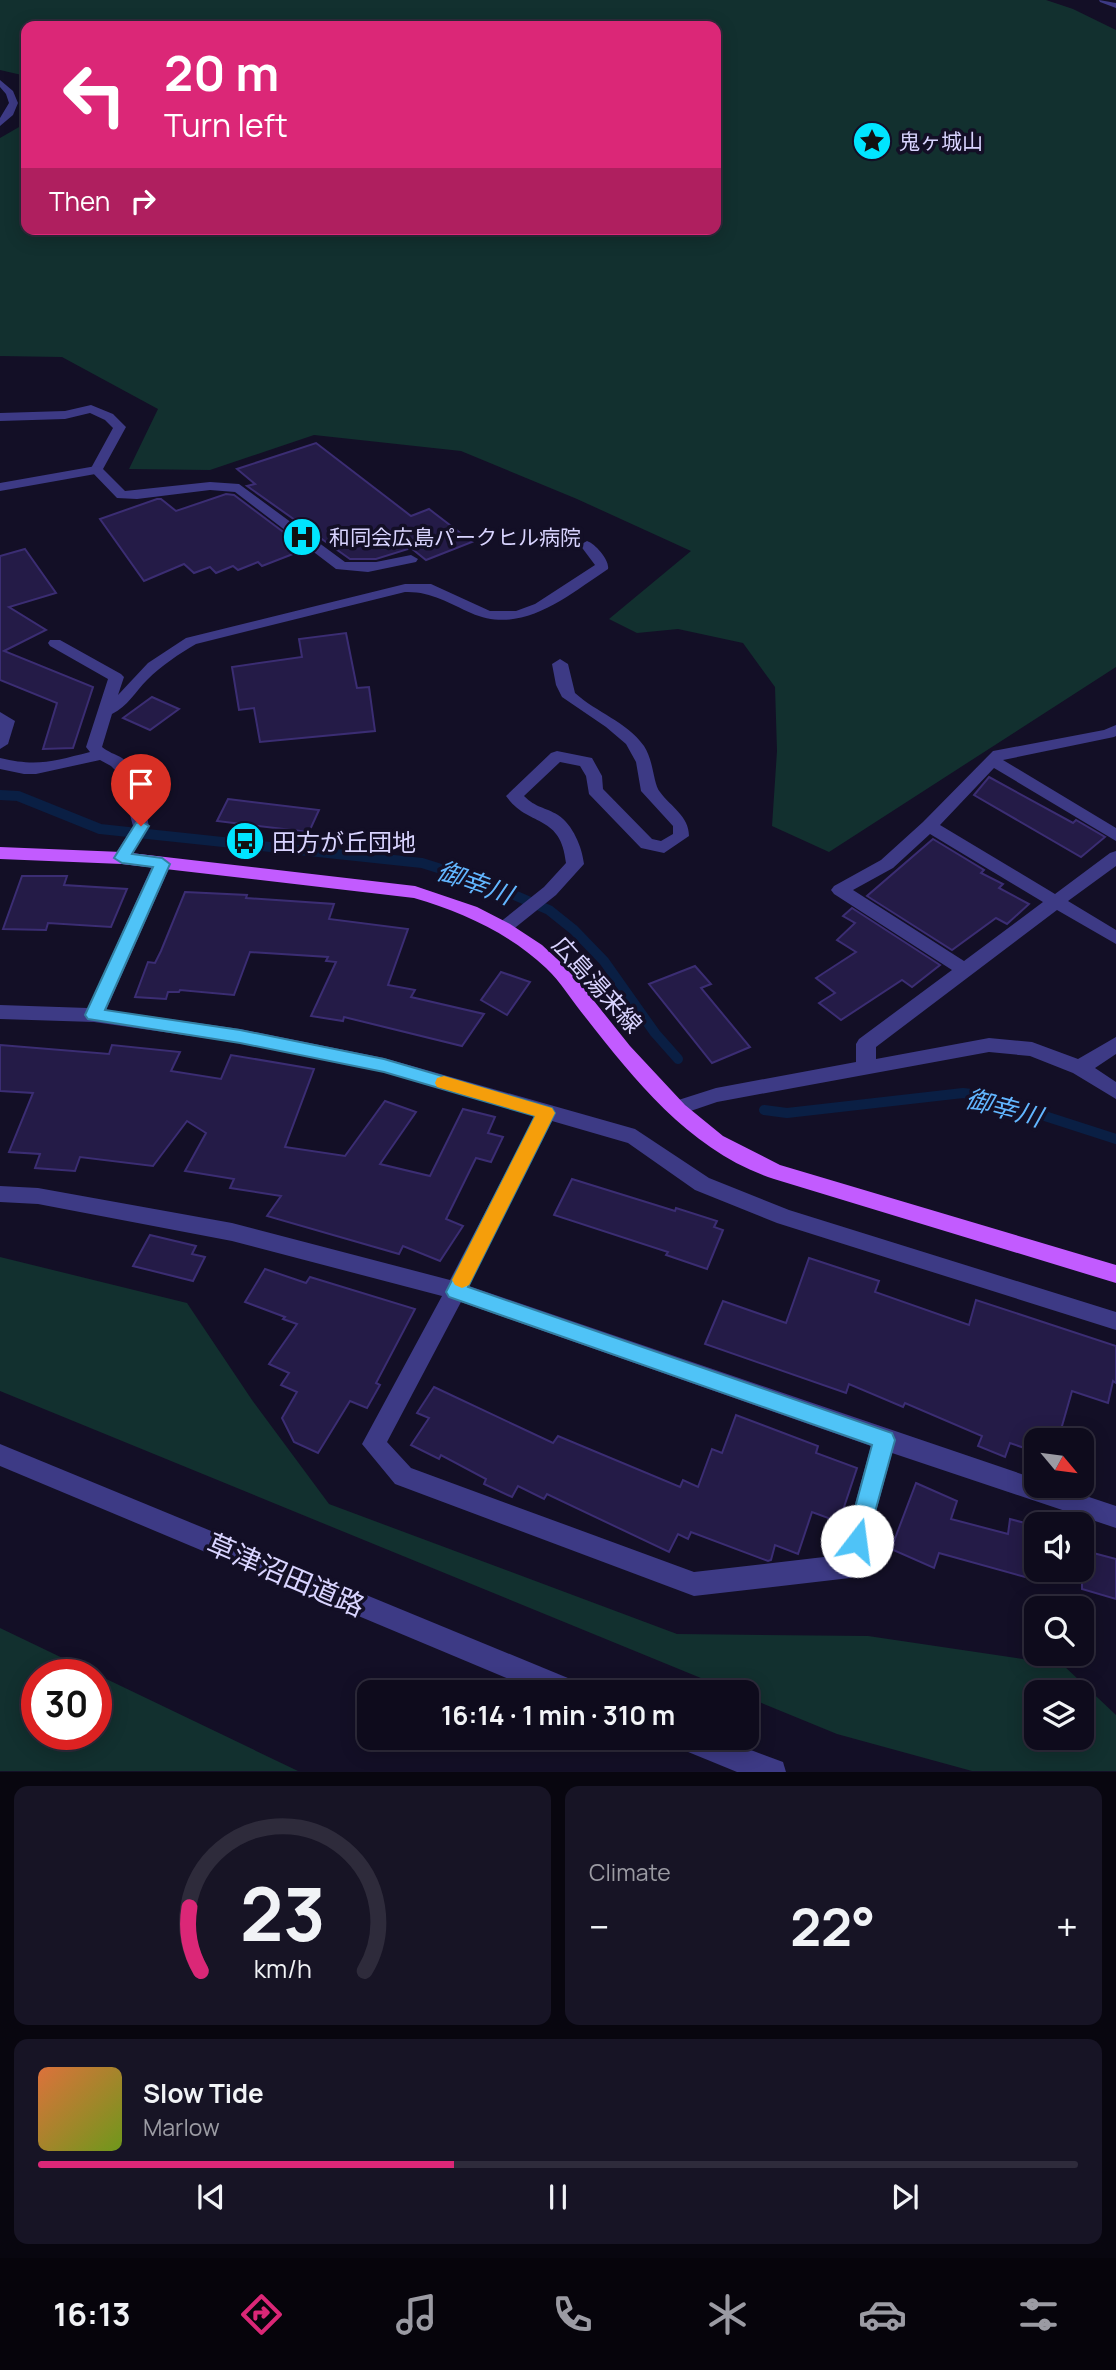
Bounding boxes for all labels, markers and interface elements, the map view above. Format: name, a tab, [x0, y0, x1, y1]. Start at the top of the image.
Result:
text: 20 m	[164, 39, 279, 106]
icon: left	[49, 49, 140, 140]
text: Turn left	[164, 103, 288, 147]
place icon: 鬼ヶ城山	[851, 120, 893, 162]
place label: 鬼ヶ城山	[899, 127, 983, 155]
icon: right	[124, 182, 162, 220]
text: Then	[49, 183, 110, 219]
hospital icon: 和同会広島パークヒル病院	[281, 516, 323, 558]
place label: 和同会広島パークヒル病院	[329, 523, 581, 551]
pin	[111, 754, 171, 826]
icon: arrive	[122, 765, 160, 803]
bus stop icon: 田方が丘団地	[224, 820, 266, 862]
place label: 田方が丘団地	[272, 825, 416, 858]
water label: 御幸川	[432, 852, 521, 913]
street label: 広島湯来線	[546, 928, 650, 1040]
water label: 御幸川	[962, 1080, 1049, 1135]
north arrow	[1024, 1428, 1094, 1498]
map controls	[1024, 1428, 1094, 1750]
position arrow	[820, 1504, 894, 1578]
button: sound	[1024, 1512, 1094, 1582]
street label: 草津沼田道路	[201, 1524, 371, 1624]
button: search	[1024, 1596, 1094, 1666]
speed limit sign: 30	[21, 1659, 112, 1750]
button: layers	[1024, 1680, 1094, 1750]
text: 16:14 · 1 min · 310 m	[441, 1697, 675, 1733]
text: Climate	[589, 1856, 671, 1888]
text: 23	[240, 1864, 325, 1964]
text: 22°	[790, 1891, 875, 1962]
text: −	[589, 1900, 610, 1952]
text: +	[1056, 1900, 1078, 1952]
text: km/h	[253, 1951, 312, 1986]
text: Slow Tide	[143, 2075, 264, 2111]
text: Marlow	[143, 2111, 220, 2143]
icon: previous	[192, 2178, 230, 2216]
icon: pause	[539, 2178, 577, 2216]
icon: next	[886, 2178, 924, 2216]
icon: directions	[237, 2290, 286, 2339]
icon: music	[392, 2290, 441, 2339]
icon: phone	[548, 2290, 597, 2339]
icon: climate	[703, 2290, 752, 2339]
icon: car	[858, 2290, 907, 2339]
icon: filters	[1014, 2290, 1063, 2339]
text: 16:13	[53, 2292, 131, 2336]

